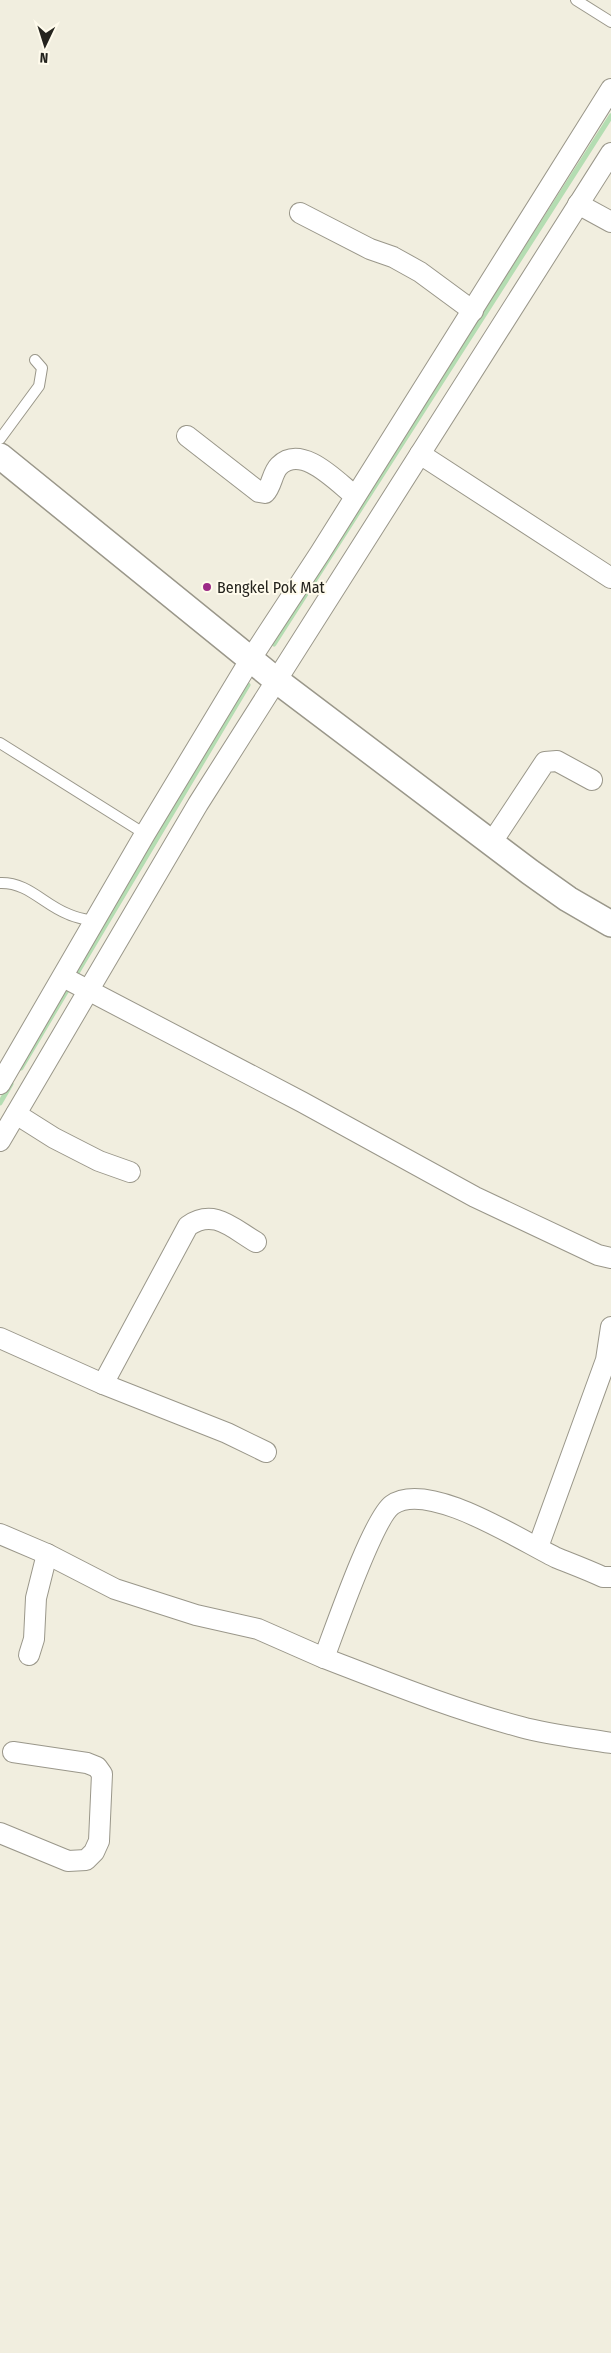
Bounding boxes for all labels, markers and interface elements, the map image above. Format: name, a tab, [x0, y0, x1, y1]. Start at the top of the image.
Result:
north arrow	[20, 20, 70, 70]
text: N	[39, 49, 49, 66]
place label: Bengkel Pok Mat	[217, 578, 326, 597]
marker: Bengkel Pok Mat	[201, 581, 213, 593]

